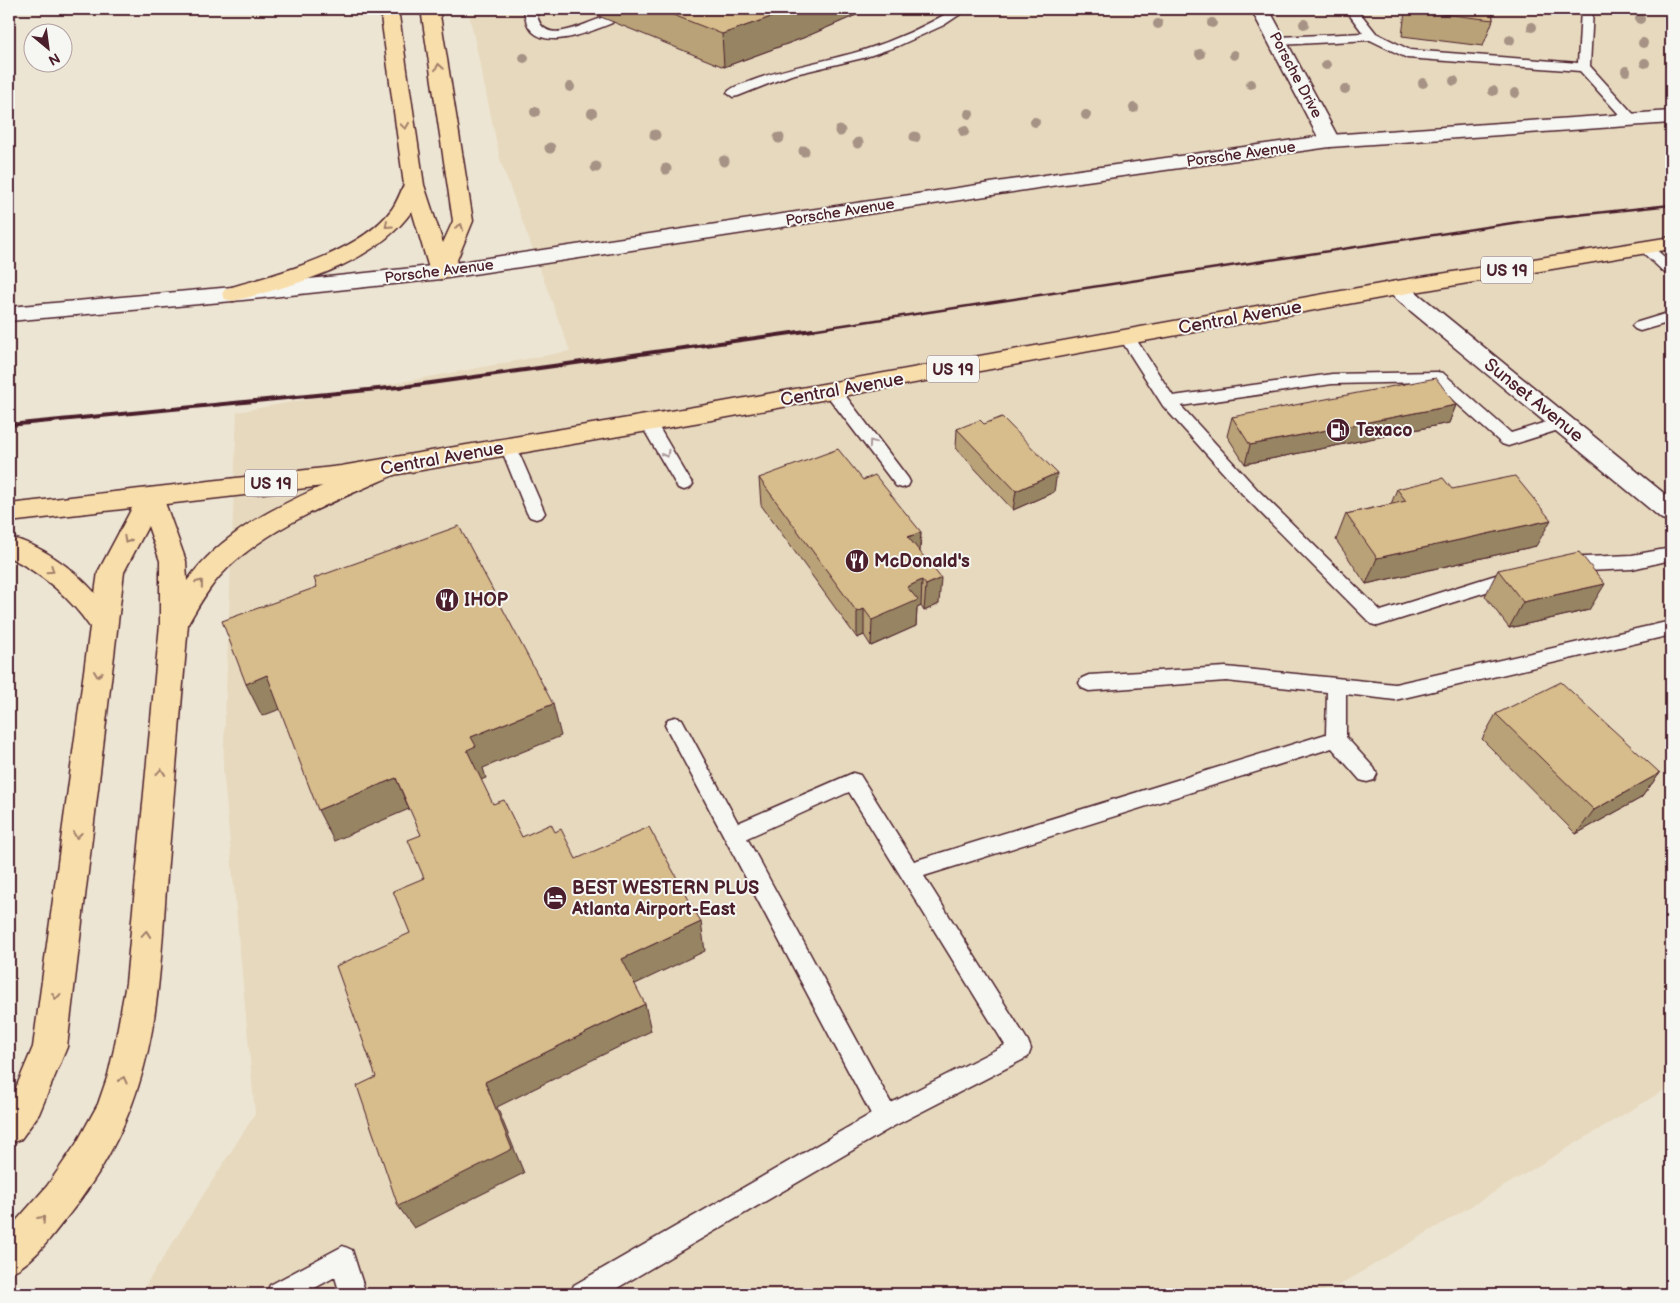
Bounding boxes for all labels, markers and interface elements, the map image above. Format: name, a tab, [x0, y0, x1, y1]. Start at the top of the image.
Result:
north arrow	[22, 22, 72, 72]
street label: Porsche Drive	[1265, 29, 1326, 122]
text: N	[45, 49, 63, 69]
one-way arrow	[435, 63, 445, 72]
one-way arrow	[400, 122, 410, 131]
street label: Porsche Avenue	[1185, 137, 1297, 172]
street label: Porsche Avenue	[784, 195, 896, 230]
one-way arrow	[384, 219, 393, 228]
one-way arrow	[454, 224, 464, 232]
street label: Porsche Avenue	[383, 255, 495, 288]
road number: US 19	[1481, 256, 1533, 284]
street label: Central Avenue	[1177, 296, 1304, 339]
street label: Sunset Avenue	[1480, 354, 1588, 447]
road number: US 19	[927, 356, 979, 382]
street label: Central Avenue	[779, 368, 906, 411]
fuel station icon: Texaco	[1325, 417, 1351, 443]
place label: Texaco	[1356, 420, 1413, 441]
street label: Central Avenue	[379, 437, 506, 480]
one-way arrow	[869, 440, 878, 449]
one-way arrow	[660, 448, 670, 457]
road number: US 19	[245, 469, 297, 496]
one-way arrow	[123, 535, 133, 544]
restaurant icon: McDonald's	[844, 548, 870, 574]
place label: McDonald's	[874, 551, 970, 572]
one-way arrow	[46, 563, 55, 573]
one-way arrow	[194, 579, 203, 589]
restaurant icon: IHOP	[434, 587, 460, 613]
place label: IHOP	[464, 590, 509, 611]
one-way arrow	[93, 670, 104, 678]
one-way arrow	[155, 768, 166, 776]
one-way arrow	[73, 830, 83, 839]
place label: BEST WESTERN PLUS Atlanta Airport-East	[571, 878, 759, 920]
hotel icon: BEST WESTERN PLUS Atlanta Airport-East	[542, 885, 568, 911]
one-way arrow	[140, 930, 151, 938]
one-way arrow	[51, 992, 62, 1000]
one-way arrow	[117, 1076, 128, 1085]
one-way arrow	[36, 1216, 45, 1225]

